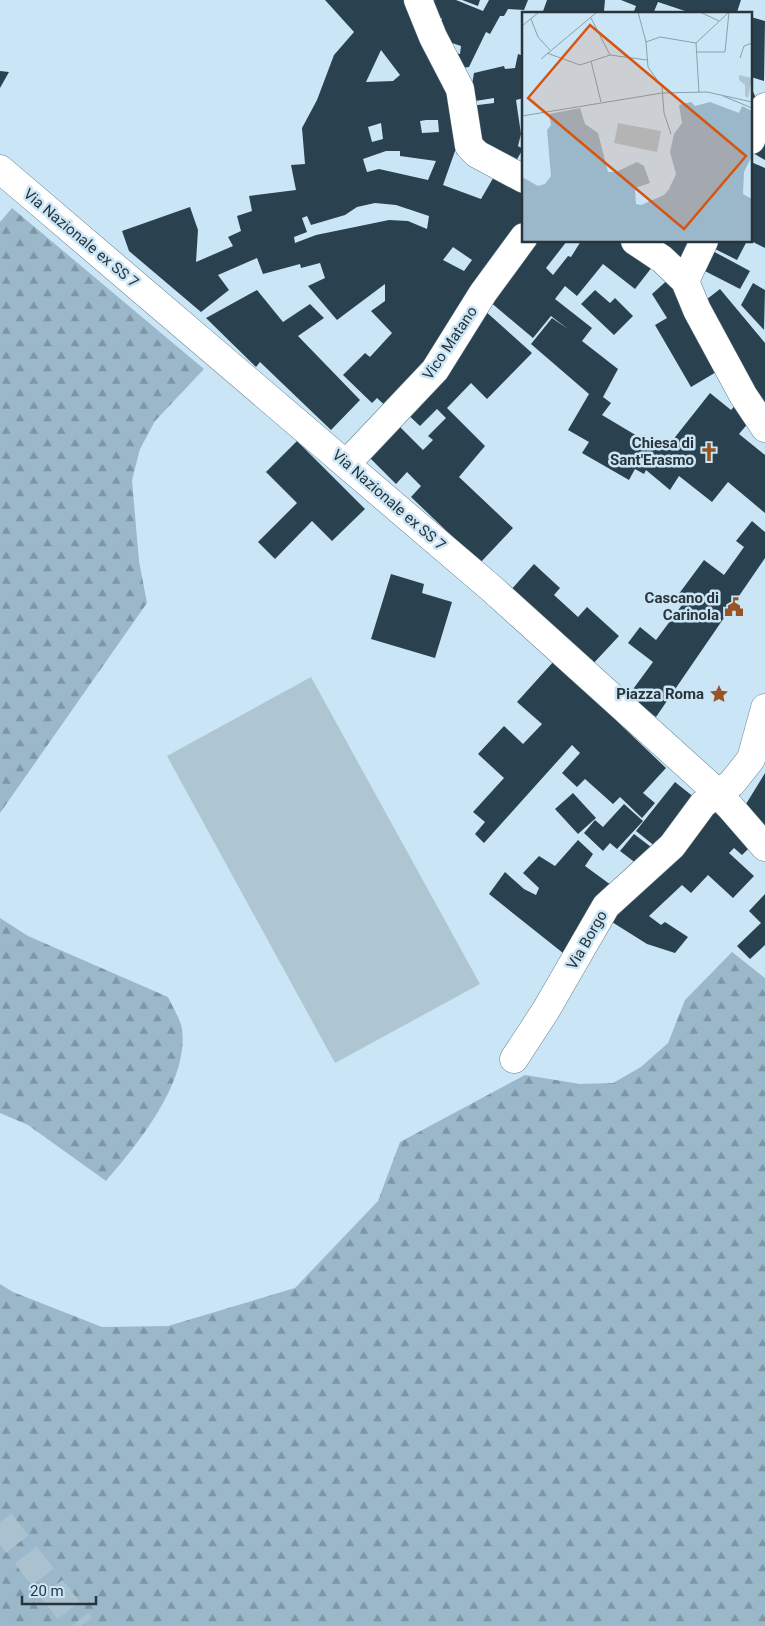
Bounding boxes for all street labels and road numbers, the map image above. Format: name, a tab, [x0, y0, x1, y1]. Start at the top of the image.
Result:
street label: Via Nazionale ex SS 7	[20, 185, 142, 291]
street label: Vico Matano	[419, 303, 481, 383]
street label: Via Nazionale ex SS 7	[329, 446, 449, 554]
street label: Via Borgo	[563, 907, 611, 973]

